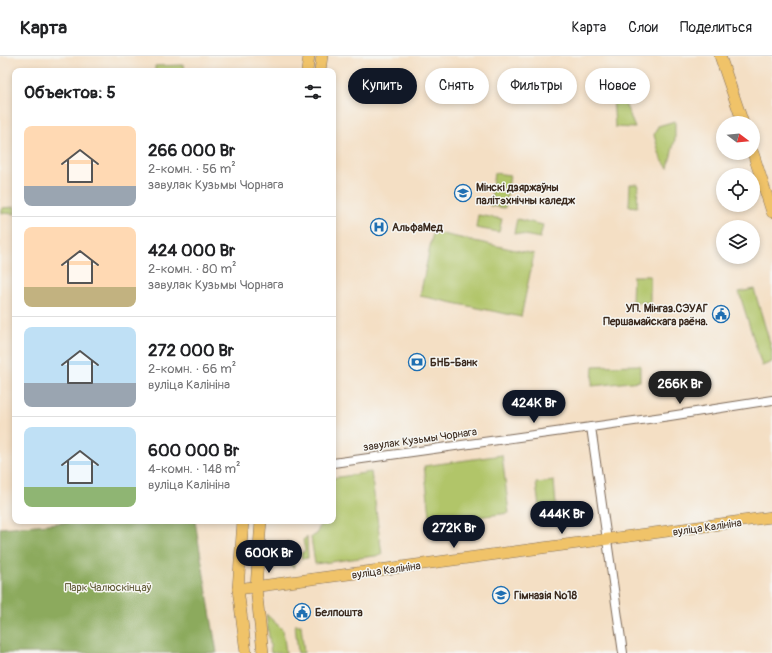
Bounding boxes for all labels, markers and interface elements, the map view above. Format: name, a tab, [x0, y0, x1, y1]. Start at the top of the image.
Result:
text: Карта	[20, 16, 67, 40]
text: Карта	[572, 19, 606, 36]
text: Слои	[628, 19, 658, 36]
text: Поделиться	[680, 19, 752, 36]
chip: Купить	[348, 68, 417, 104]
chip: Снять	[425, 68, 489, 104]
chip: Фильтры	[497, 68, 577, 104]
chip: Новое	[585, 68, 650, 104]
icon: filters	[302, 81, 324, 103]
text: Объектов: 5	[24, 82, 116, 103]
north arrow	[716, 116, 760, 160]
map controls	[716, 116, 760, 264]
text: 266 000 Br	[148, 140, 235, 161]
icon: home	[56, 142, 104, 190]
text: 2-комн. · 56 m²	[148, 161, 236, 177]
button: locate	[716, 168, 760, 212]
text: завулак Кузьмы Чорнага	[148, 177, 284, 193]
place label: Мінскі дзяржаўны палітэхнічны каледж	[476, 181, 576, 207]
school or university icon: Мінскі дзяржаўны палітэхнічны каледж	[453, 183, 473, 203]
hospital icon: АльфаМед	[369, 217, 389, 237]
button: layers	[716, 220, 760, 264]
place label: АльфаМед	[392, 221, 443, 234]
text: 424 000 Br	[148, 240, 235, 261]
icon: home	[56, 243, 104, 291]
text: 2-комн. · 80 m²	[148, 261, 236, 277]
text: завулак Кузьмы Чорнага	[148, 277, 284, 293]
place label: УП. Мінгаз.СЭУАГ Першамайскага раёна.	[603, 302, 708, 328]
public building icon: УП. Мінгаз.СЭУАГ Першамайскага раёна.	[711, 304, 731, 324]
text: 272 000 Br	[148, 340, 234, 361]
icon: home	[56, 343, 104, 391]
bank icon: БНБ-Банк	[407, 352, 427, 372]
place label: БНБ-Банк	[430, 356, 478, 369]
text: 2-комн. · 66 m²	[148, 361, 236, 377]
pin: 266K Br	[643, 371, 717, 405]
text: 266K Br	[657, 376, 703, 392]
text: вуліца Калініна	[148, 377, 230, 393]
pin: 424K Br	[497, 390, 571, 424]
text: 424K Br	[511, 395, 557, 411]
street label: завулак Кузьмы Чорнага	[362, 425, 478, 454]
text: 600 000 Br	[148, 440, 239, 461]
icon: home	[56, 443, 104, 491]
text: 4-комн. · 148 m²	[148, 461, 241, 477]
text: вуліца Калініна	[148, 477, 230, 493]
pin: 444K Br	[525, 501, 599, 535]
text: 444K Br	[539, 506, 585, 522]
pin: 272K Br	[417, 515, 491, 549]
street label: вуліца Калініна	[672, 516, 742, 539]
text: 272K Br	[432, 520, 476, 536]
pin: 600K Br	[232, 540, 306, 574]
text: 600K Br	[245, 545, 293, 561]
street label: вуліца Калініна	[351, 559, 421, 582]
park label: Парк Чалюскінцаў	[65, 581, 152, 594]
school or university icon: Гімназія №18	[491, 585, 511, 605]
place label: Гімназія №18	[514, 589, 578, 602]
public building icon: Белпошта	[292, 602, 312, 622]
place label: Белпошта	[315, 606, 363, 619]

